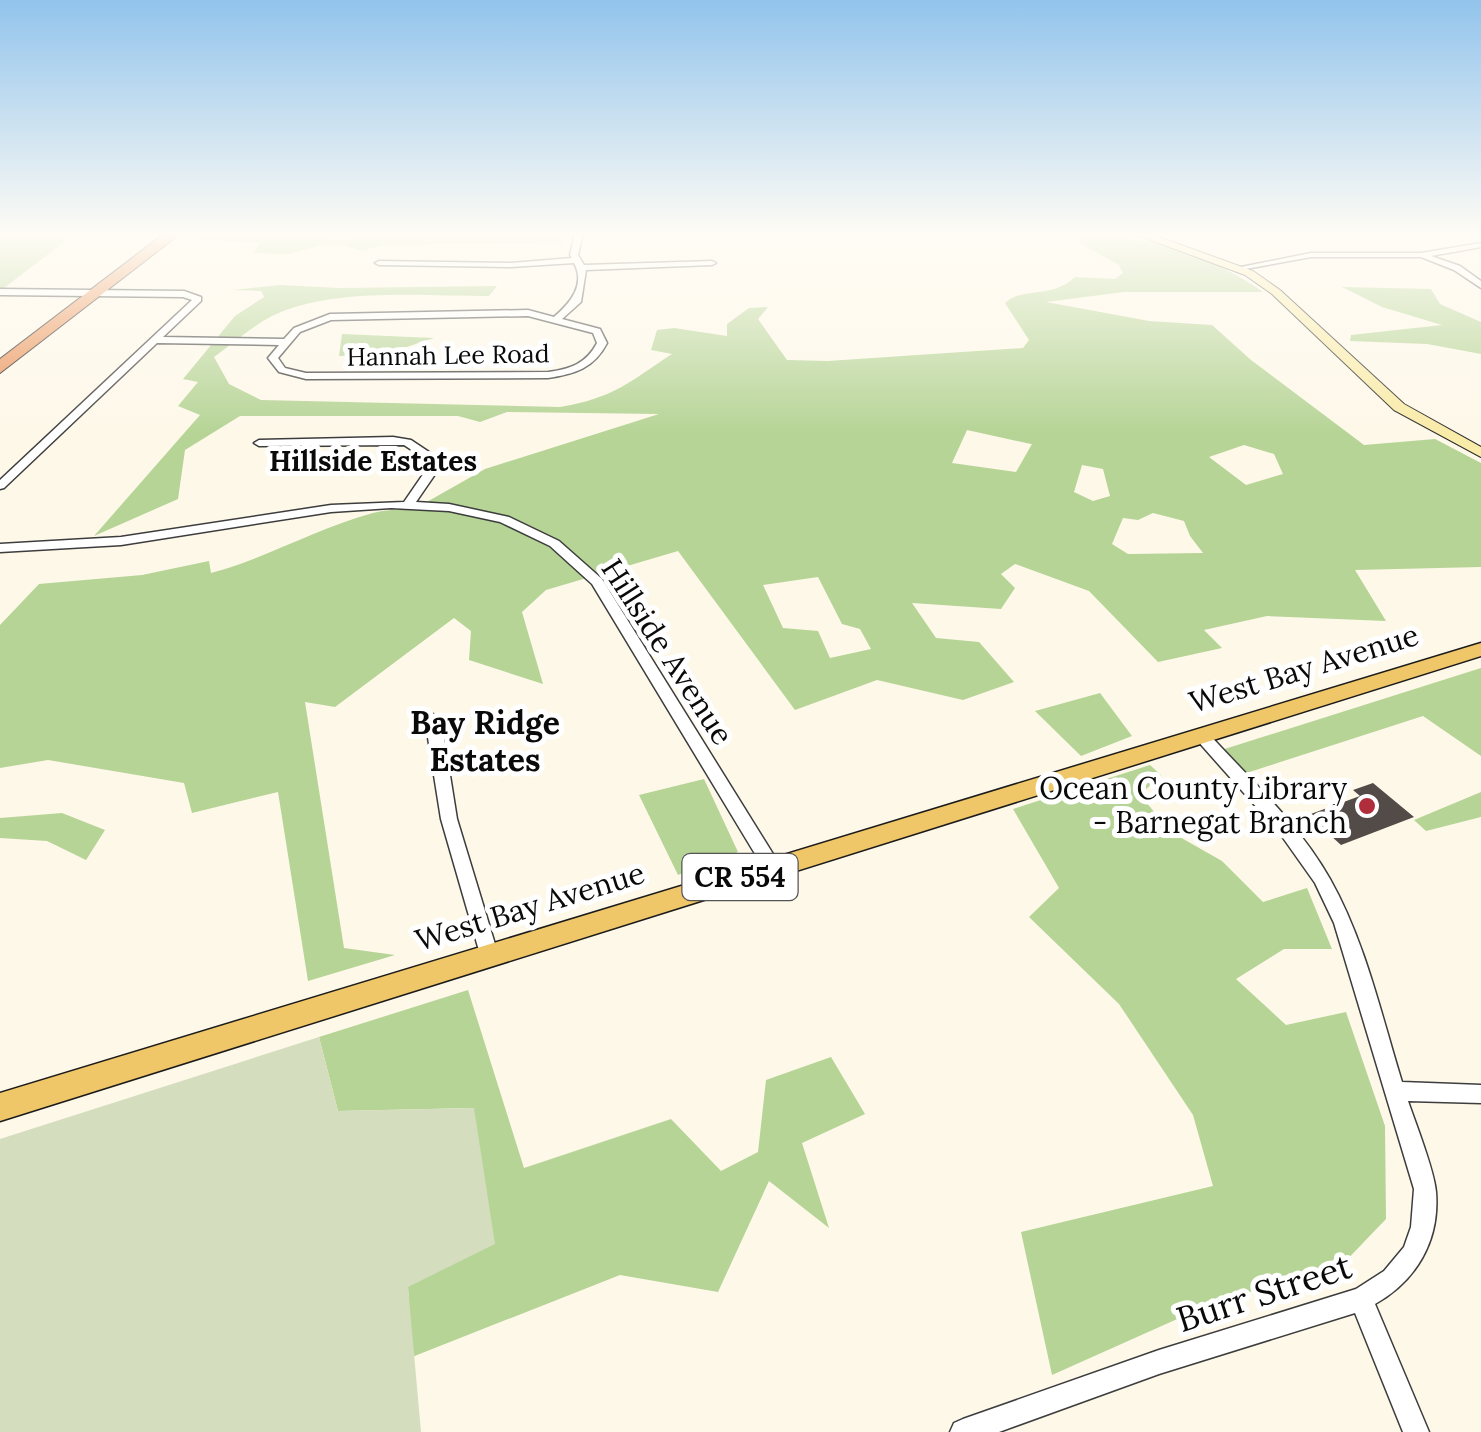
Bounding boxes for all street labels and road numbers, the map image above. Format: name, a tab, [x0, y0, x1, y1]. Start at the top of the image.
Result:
street label: Hannah Lee Road	[346, 337, 550, 373]
street label: Hillside Avenue	[594, 551, 742, 752]
street label: West Bay Avenue	[1184, 615, 1423, 722]
street label: West Bay Avenue	[410, 853, 649, 960]
road number: CR 554	[682, 854, 798, 900]
street label: Burr Street	[1171, 1243, 1357, 1342]

